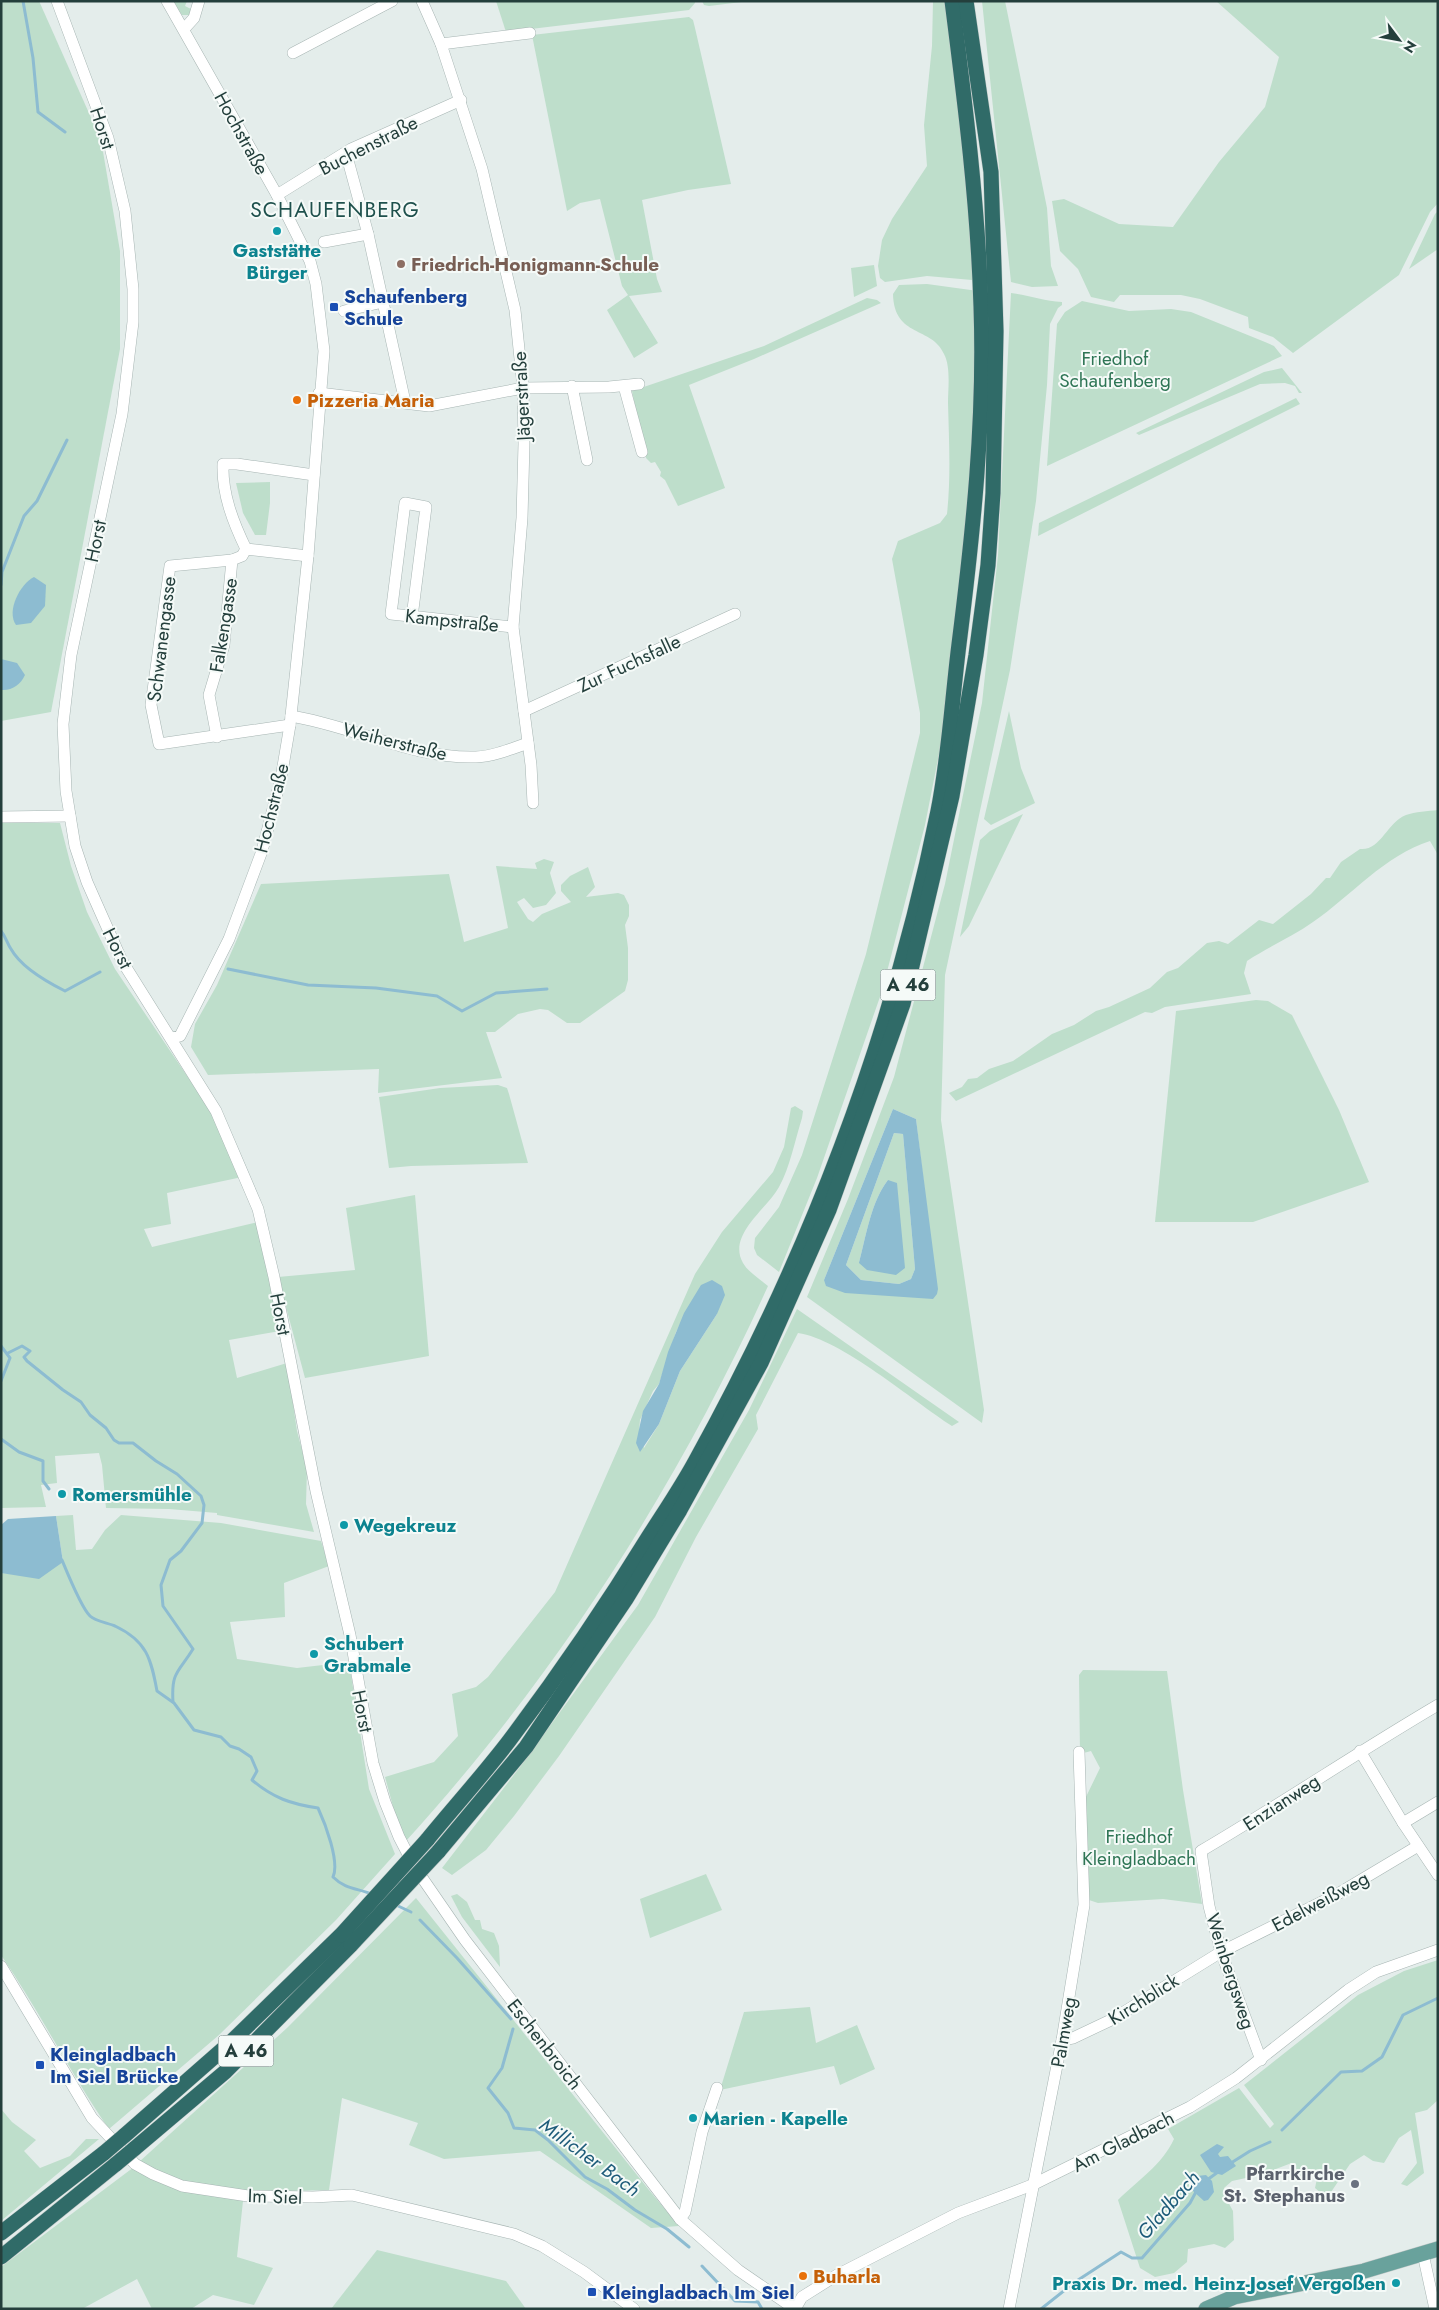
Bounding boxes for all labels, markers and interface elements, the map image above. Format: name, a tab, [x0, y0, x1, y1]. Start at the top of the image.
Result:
north arrow	[1374, 15, 1424, 65]
text: N	[1399, 37, 1421, 57]
street label: Hochstraße	[208, 87, 276, 180]
street label: Horst	[83, 104, 122, 153]
street label: Buchenstraße	[314, 109, 423, 182]
district label: SCHAUFENBERG	[250, 195, 420, 225]
marker: Gaststätte Bürger	[271, 225, 283, 237]
place label: Gaststätte Bürger	[233, 237, 321, 286]
place label: Friedrich-Honigmann-Schule	[411, 251, 659, 278]
marker: Friedrich-Honigmann-Schule	[395, 258, 407, 270]
place label: Schaufenberg Schule	[344, 283, 467, 332]
marker: Schaufenberg Schule	[328, 301, 340, 313]
park label: Friedhof Schaufenberg	[1059, 345, 1171, 394]
street label: Jägerstraße	[506, 350, 537, 444]
place label: Pizzeria Maria	[307, 387, 435, 414]
marker: Pizzeria Maria	[291, 394, 303, 406]
street label: Horst	[78, 517, 113, 565]
street label: Schwanengasse	[140, 575, 183, 703]
street label: Falkengasse	[203, 576, 244, 674]
street label: Kampstraße	[404, 602, 500, 639]
street label: Zur Fuchsfalle	[573, 628, 685, 699]
street label: Weiherstraße	[340, 715, 450, 768]
street label: Hochstraße	[247, 760, 296, 856]
street label: Horst	[96, 923, 139, 974]
road number: A 46	[880, 970, 936, 1000]
street label: Horst	[263, 1291, 298, 1338]
place label: Romersmühle	[72, 1481, 192, 1508]
marker: Romersmühle	[56, 1488, 68, 1500]
place label: Wegekreuz	[354, 1512, 456, 1539]
marker: Wegekreuz	[338, 1519, 350, 1531]
place label: Schubert Grabmale	[324, 1630, 411, 1679]
marker: Schubert Grabmale	[308, 1648, 320, 1660]
street label: Horst	[345, 1688, 380, 1735]
street label: Enzianweg	[1238, 1768, 1325, 1837]
park label: Friedhof Kleingladbach	[1082, 1823, 1196, 1872]
street label: Edelweißweg	[1267, 1864, 1374, 1938]
street label: Weinbergsweg	[1199, 1910, 1262, 2033]
street label: Kirchblick	[1103, 1967, 1184, 2032]
street label: Eschenbroich	[501, 1993, 589, 2095]
street label: Palmweg	[1044, 1995, 1083, 2070]
road number: A 46	[218, 2035, 274, 2066]
place label: Kleingladbach Im Siel Brücke	[50, 2041, 179, 2090]
marker: Kleingladbach Im Siel Brücke	[34, 2059, 46, 2071]
street label: Am Gladbach	[1068, 2104, 1179, 2179]
place label: Marien - Kapelle	[703, 2105, 848, 2132]
water label: Millicher Bach	[533, 2111, 646, 2204]
marker: Marien - Kapelle	[687, 2112, 699, 2124]
place label: Pfarrkirche St. Stephanus	[1223, 2160, 1345, 2209]
water label: Gladbach	[1130, 2164, 1207, 2246]
marker: Pfarrkirche St. Stephanus	[1349, 2178, 1361, 2190]
street label: Im Siel	[247, 2182, 303, 2211]
place label: Buharla	[813, 2263, 881, 2290]
marker: Buharla	[797, 2270, 809, 2282]
place label: Praxis Dr. med. Heinz-Josef Vergoßen	[1052, 2270, 1386, 2297]
marker: Praxis Dr. med. Heinz-Josef Vergoßen	[1390, 2277, 1402, 2289]
place label: Kleingladbach Im Siel	[602, 2279, 795, 2306]
marker: Kleingladbach Im Siel	[586, 2286, 598, 2298]

